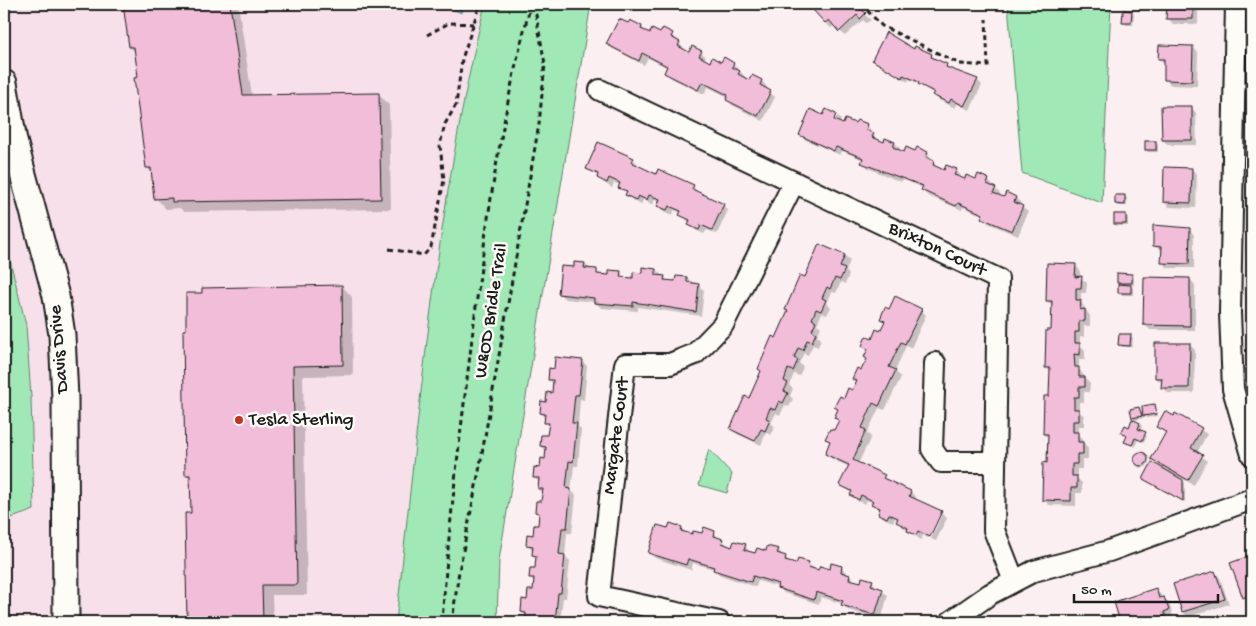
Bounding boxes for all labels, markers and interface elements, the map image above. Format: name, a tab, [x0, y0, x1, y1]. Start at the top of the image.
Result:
street label: Brixton Court	[884, 217, 992, 284]
street label: W&OD Bridle Trail	[470, 242, 514, 380]
street label: Davis Drive	[45, 304, 75, 396]
street label: Margate Court	[598, 374, 636, 496]
place label: Tesla Sterling	[248, 409, 354, 432]
marker: Tesla Sterling	[233, 414, 245, 426]
scale bar	[1074, 571, 1217, 603]
text: 50 m	[1081, 582, 1112, 600]

